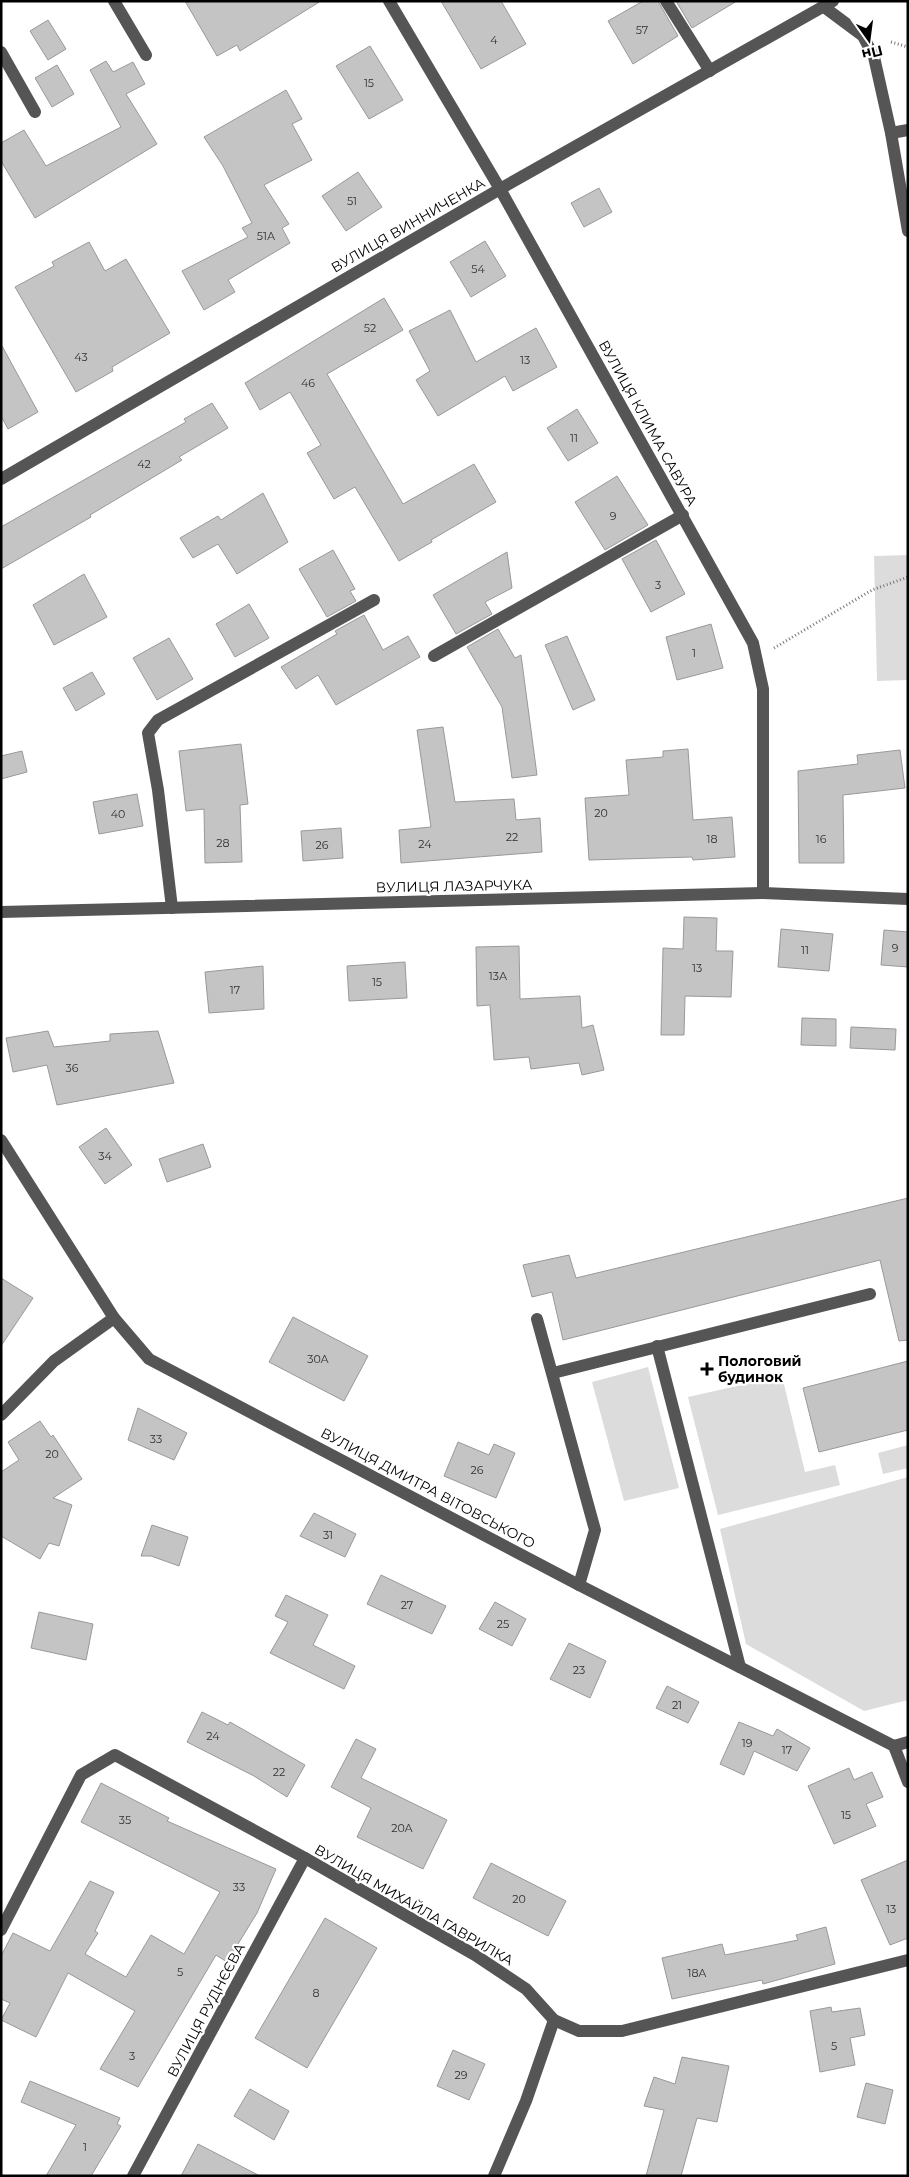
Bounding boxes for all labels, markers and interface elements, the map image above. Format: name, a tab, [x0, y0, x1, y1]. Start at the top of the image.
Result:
north arrow	[844, 15, 894, 65]
house number: 57	[636, 23, 648, 37]
house number: 4	[490, 33, 498, 47]
text: Пн	[860, 41, 885, 64]
house number: 15	[364, 76, 374, 90]
street label: ВУЛИЦЯ ВИННИЧЕНКА	[328, 173, 489, 276]
house number: 51	[347, 194, 357, 208]
house number: 51А	[257, 229, 276, 243]
house number: 54	[471, 262, 485, 276]
house number: 52	[364, 321, 376, 335]
street label: ВУЛИЦЯ КЛИМА САВУРА	[595, 337, 701, 510]
house number: 43	[74, 350, 88, 364]
house number: 13	[520, 353, 530, 367]
house number: 46	[301, 376, 315, 390]
house number: 11	[570, 431, 578, 445]
house number: 42	[137, 457, 151, 471]
house number: 9	[610, 509, 617, 523]
house number: 3	[655, 578, 661, 592]
house number: 1	[692, 646, 696, 660]
house number: 20	[594, 806, 608, 820]
house number: 40	[111, 807, 125, 821]
house number: 22	[506, 830, 518, 844]
house number: 18	[707, 832, 718, 846]
house number: 16	[816, 832, 827, 846]
house number: 28	[216, 836, 230, 850]
house number: 24	[418, 837, 432, 851]
house number: 26	[316, 838, 329, 852]
street label: ВУЛИЦЯ ЛАЗАРЧУКА	[376, 876, 533, 896]
house number: 9	[892, 941, 899, 955]
house number: 11	[801, 943, 809, 957]
house number: 13	[692, 961, 702, 975]
house number: 13А	[489, 969, 508, 983]
house number: 15	[372, 975, 382, 989]
house number: 17	[230, 983, 240, 997]
house number: 36	[66, 1061, 79, 1075]
house number: 34	[98, 1149, 112, 1163]
house number: 30А	[307, 1352, 330, 1366]
place label: Пологовий будинок	[718, 1352, 802, 1386]
marker: Пологовий будинок	[700, 1362, 714, 1376]
street label: ВУЛИЦЯ ДМИТРА ВІТОВСЬКОГО	[318, 1424, 539, 1552]
house number: 33	[150, 1432, 162, 1446]
house number: 20	[45, 1447, 59, 1461]
house number: 26	[471, 1463, 484, 1477]
house number: 31	[323, 1528, 333, 1542]
house number: 27	[401, 1598, 413, 1612]
house number: 25	[497, 1617, 509, 1631]
house number: 23	[573, 1663, 585, 1677]
house number: 21	[672, 1698, 682, 1712]
house number: 24	[206, 1729, 220, 1743]
house number: 19	[742, 1736, 753, 1750]
house number: 17	[782, 1743, 792, 1757]
house number: 22	[273, 1765, 285, 1779]
house number: 15	[841, 1808, 851, 1822]
house number: 35	[119, 1813, 131, 1827]
house number: 20А	[391, 1821, 414, 1835]
street label: ВУЛИЦЯ МИХАЙЛА ГАВРИЛКА	[311, 1840, 517, 1970]
house number: 33	[233, 1880, 245, 1894]
house number: 20	[512, 1892, 526, 1906]
house number: 13	[886, 1902, 896, 1916]
street label: ВУЛИЦЯ РУДНЄЄВА	[163, 1939, 249, 2080]
house number: 5	[177, 1965, 183, 1979]
house number: 18А	[687, 1966, 707, 1980]
house number: 8	[312, 1986, 320, 2000]
house number: 5	[831, 2039, 837, 2053]
house number: 3	[129, 2049, 135, 2063]
house number: 29	[455, 2068, 468, 2082]
house number: 1	[83, 2140, 87, 2154]

